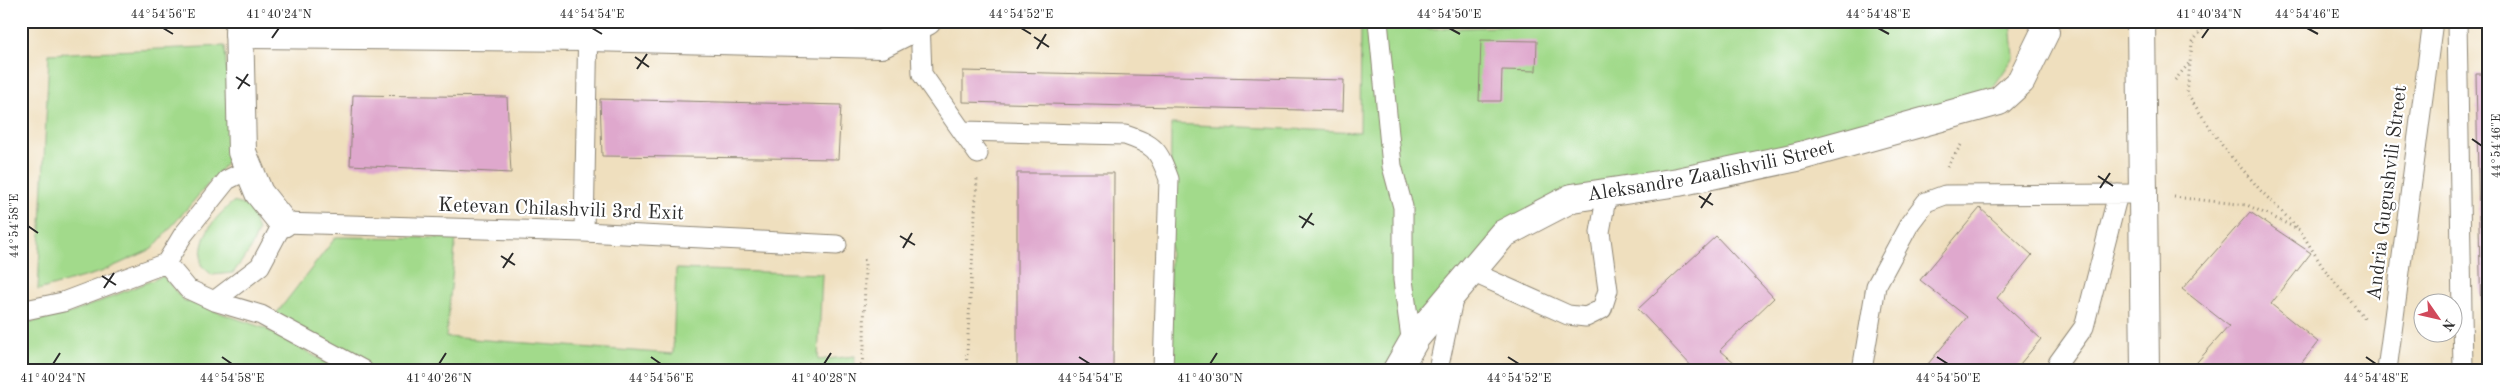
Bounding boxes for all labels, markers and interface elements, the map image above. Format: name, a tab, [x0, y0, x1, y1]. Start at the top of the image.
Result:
text: 44°54'56"E	[131, 8, 195, 21]
text: 44°54'54"E	[560, 8, 624, 21]
text: 44°54'52"E	[989, 8, 1053, 21]
text: 44°54'50"E	[1417, 8, 1481, 21]
text: 44°54'48"E	[1846, 8, 1910, 21]
text: 44°54'46"E	[2275, 8, 2339, 21]
text: 41°40'24"N	[246, 9, 312, 21]
text: 41°40'34"N	[2176, 9, 2242, 21]
street label: Andria Gugushvili Street	[2365, 84, 2411, 302]
text: 44°54'46"E	[2490, 114, 2503, 178]
street label: Aleksandre Zaalishvili Street	[1586, 137, 1837, 206]
text: 44°54'58"E	[8, 194, 21, 258]
street label: Ketevan Chilashvili 3rd Exit	[438, 196, 684, 224]
north arrow	[2412, 294, 2462, 344]
text: N	[2439, 316, 2457, 333]
text: 44°54'58"E	[200, 372, 264, 385]
text: 44°54'56"E	[629, 372, 693, 385]
text: 44°54'54"E	[1058, 372, 1122, 385]
text: 44°54'52"E	[1487, 372, 1551, 385]
text: 44°54'50"E	[1916, 372, 1980, 385]
text: 44°54'48"E	[2344, 372, 2408, 385]
text: 41°40'24"N	[20, 373, 86, 385]
text: 41°40'26"N	[406, 373, 472, 385]
text: 41°40'28"N	[791, 373, 857, 385]
text: 41°40'30"N	[1177, 373, 1243, 385]

